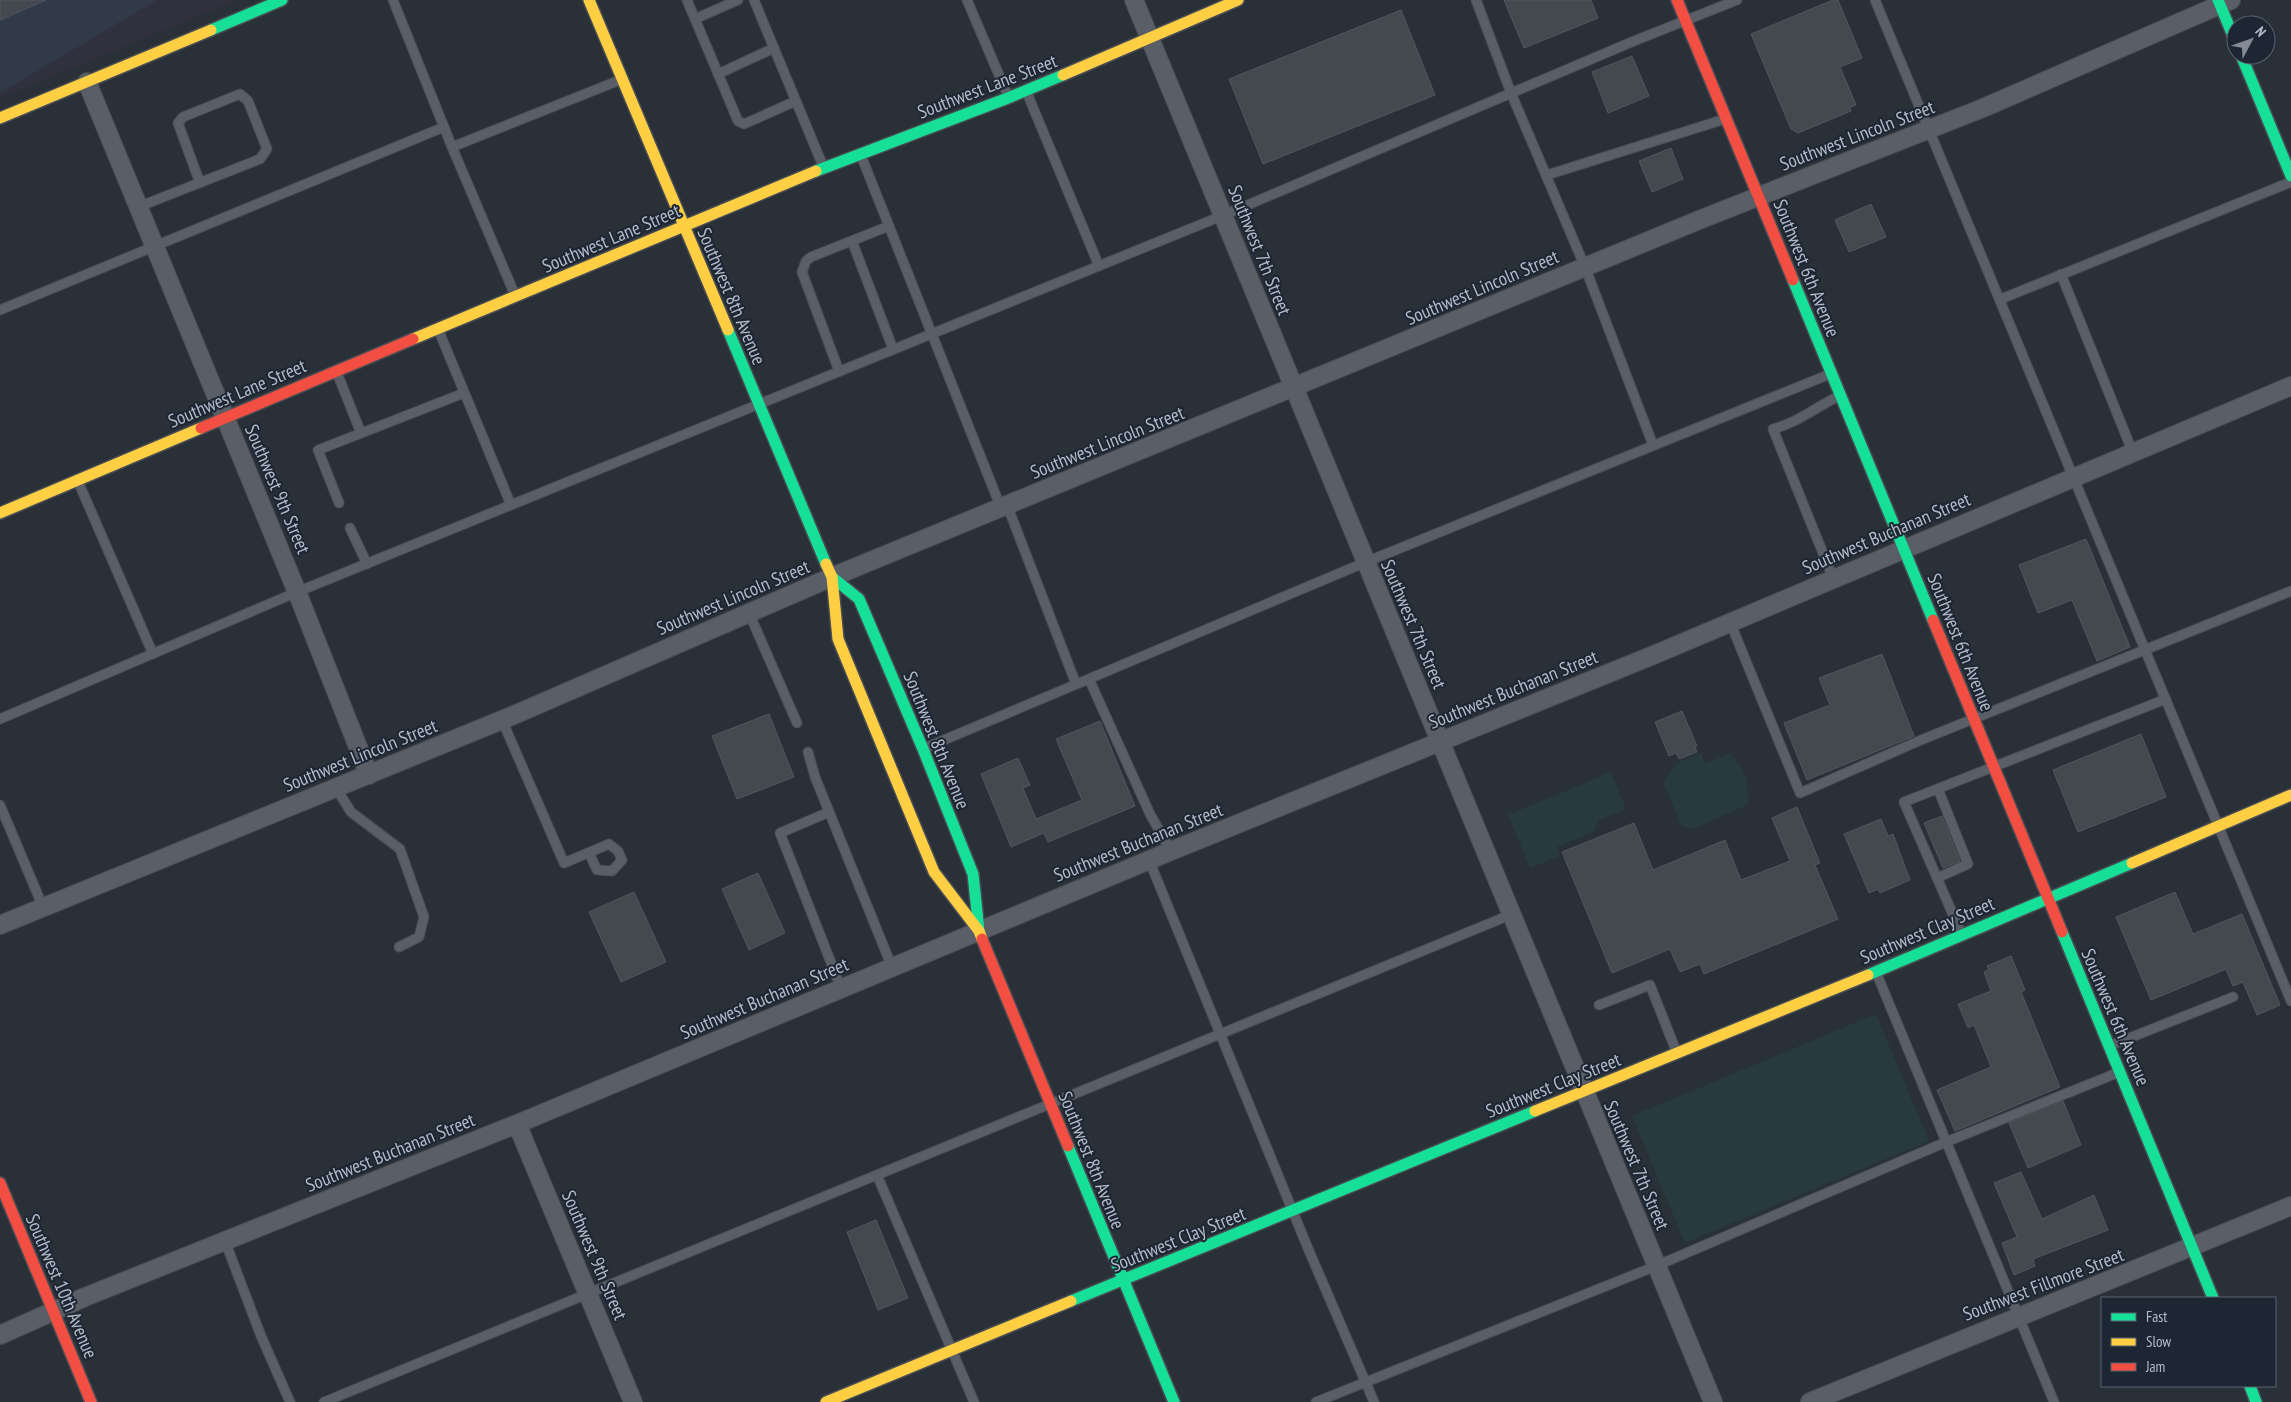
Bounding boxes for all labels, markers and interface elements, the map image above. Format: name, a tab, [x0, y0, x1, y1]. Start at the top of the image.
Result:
north arrow	[2226, 15, 2276, 65]
text: N	[2252, 23, 2270, 40]
street label: Southwest Lane Street	[914, 48, 1061, 124]
street label: Southwest Lincoln Street	[1776, 94, 1939, 176]
street label: Southwest 7th Street	[1223, 181, 1297, 319]
street label: Southwest 6th Avenue	[1768, 196, 1846, 341]
street label: Southwest Lane Street	[538, 198, 684, 278]
street label: Southwest 8th Avenue	[692, 224, 772, 368]
street label: Southwest Lincoln Street	[1402, 244, 1563, 330]
street label: Southwest Lane Street	[164, 353, 310, 433]
street label: Southwest Lincoln Street	[1027, 400, 1188, 484]
street label: Southwest 9th Street	[240, 421, 316, 558]
street label: Southwest Buchanan Street	[1798, 486, 1974, 579]
street label: Southwest Lincoln Street	[653, 554, 814, 640]
street label: Southwest 7th Street	[1376, 556, 1452, 693]
street label: Southwest 6th Avenue	[1922, 570, 2000, 715]
street label: Southwest Buchanan Street	[1425, 644, 1602, 734]
street label: Southwest 8th Avenue	[898, 668, 976, 813]
street label: Southwest Lincoln Street	[280, 713, 441, 797]
street label: Southwest Buchanan Street	[1050, 797, 1227, 887]
street label: Southwest Clay Street	[1856, 891, 1998, 969]
street label: Southwest 6th Avenue	[2076, 945, 2156, 1089]
street label: Southwest Buchanan Street	[676, 951, 852, 1044]
street label: Southwest Clay Street	[1482, 1047, 1625, 1123]
street label: Southwest 8th Avenue	[1053, 1088, 1131, 1233]
street label: Southwest 7th Street	[1599, 1097, 1675, 1234]
street label: Southwest Buchanan Street	[302, 1107, 479, 1197]
street label: Southwest 9th Street	[557, 1187, 633, 1324]
street label: Southwest Clay Street	[1107, 1201, 1250, 1277]
street label: Southwest 10th Avenue	[21, 1210, 103, 1362]
street label: Southwest Fillmore Street	[1959, 1242, 2128, 1326]
legend	[2101, 1297, 2276, 1387]
text: Fast	[2146, 1307, 2167, 1326]
text: Slow	[2146, 1332, 2171, 1351]
text: Jam	[2145, 1357, 2165, 1376]

